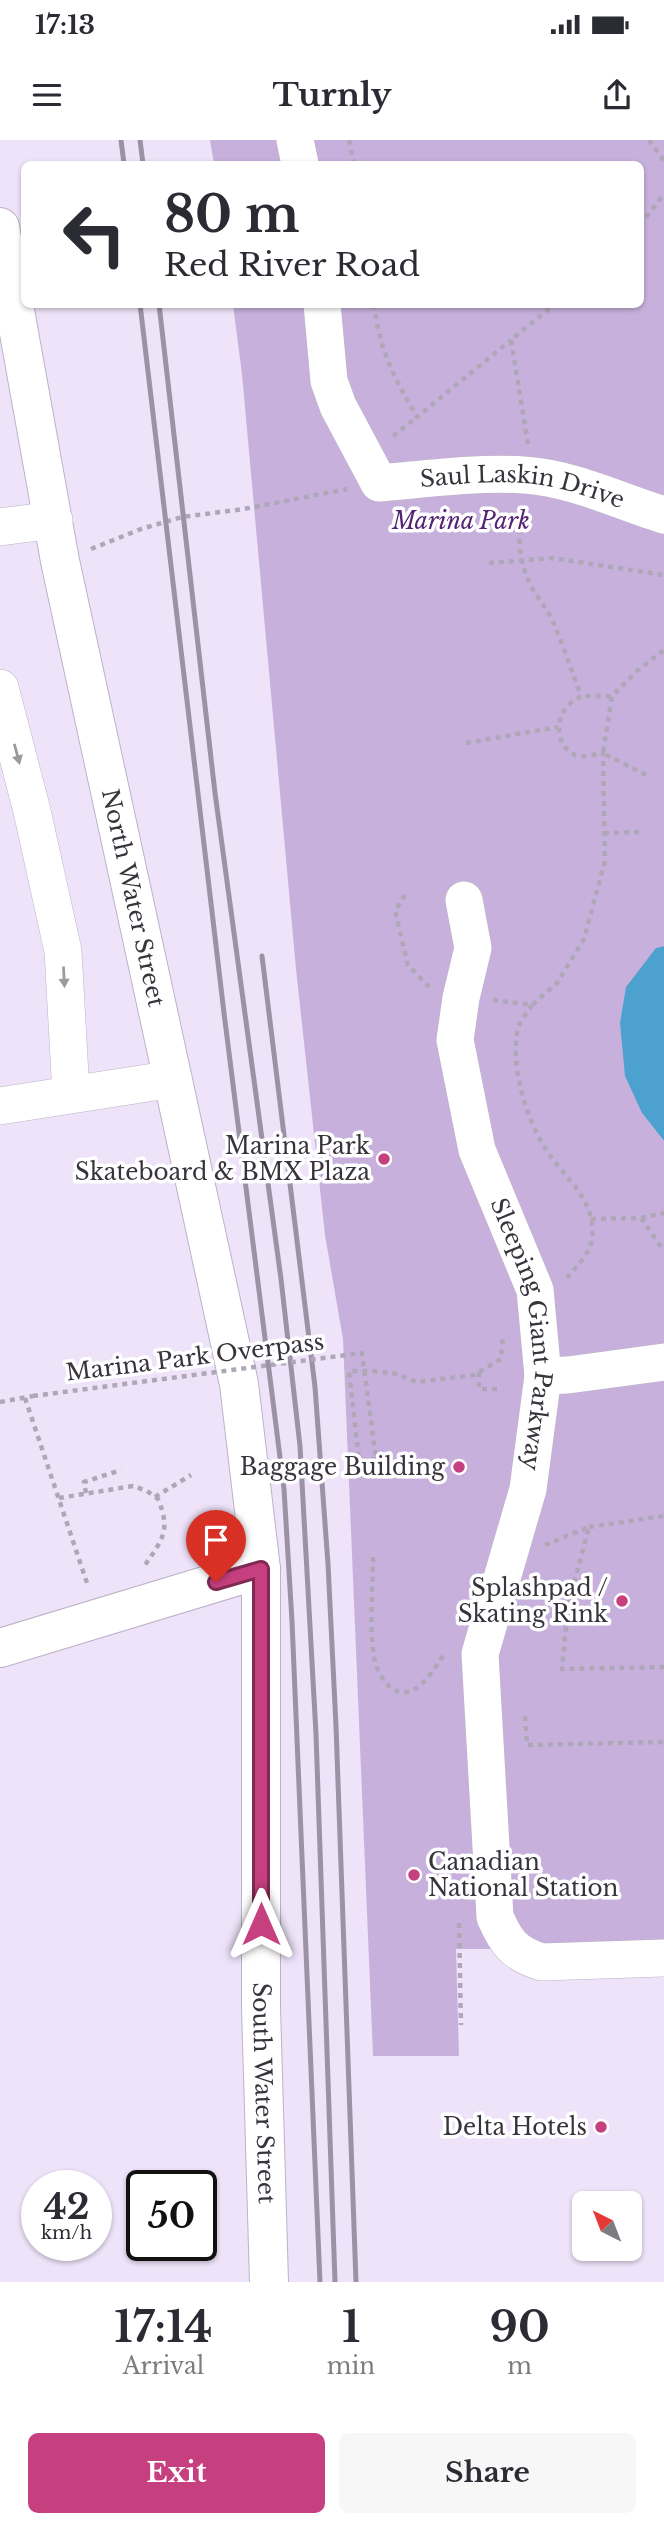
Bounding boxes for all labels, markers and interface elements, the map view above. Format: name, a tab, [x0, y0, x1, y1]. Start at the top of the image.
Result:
text: 17:13	[35, 9, 95, 41]
text: Turnly	[272, 75, 392, 115]
icon: menu	[28, 76, 66, 114]
icon: share	[598, 76, 636, 114]
text: 80 m	[164, 184, 299, 245]
icon: left	[49, 189, 140, 280]
text: Red River Road	[164, 245, 420, 285]
street label: Saul Laskin Drive	[419, 460, 628, 514]
park label: Marina Park	[391, 507, 530, 535]
one-way arrow	[12, 744, 23, 766]
street label: North Water Street	[96, 786, 171, 1010]
one-way arrow	[59, 966, 70, 988]
place label: Marina Park Skateboard & BMX Plaza	[75, 1132, 371, 1186]
marker: Marina Park Skateboard & BMX Plaza	[376, 1151, 392, 1167]
street label: Sleeping Giant Parkway	[484, 1194, 557, 1472]
street label: Marina Park Overpass	[64, 1327, 326, 1387]
place label: Baggage Building	[240, 1453, 445, 1481]
marker: Baggage Building	[451, 1459, 467, 1475]
pin	[186, 1510, 246, 1582]
icon: arrive	[197, 1521, 235, 1559]
place label: Splashpad / Skating Rink	[458, 1574, 609, 1628]
marker: Splashpad / Skating Rink	[614, 1593, 630, 1609]
place label: Canadian National Station	[428, 1848, 619, 1902]
marker: Canadian National Station	[406, 1867, 422, 1883]
position arrow	[224, 1887, 298, 1961]
street label: South Water Street	[247, 1982, 281, 2204]
place label: Delta Hotels	[443, 2113, 587, 2141]
marker: Delta Hotels	[593, 2119, 609, 2135]
speed limit sign: 50	[126, 2170, 217, 2261]
text: 42	[43, 2185, 90, 2228]
north arrow	[572, 2191, 642, 2261]
map controls	[572, 2191, 642, 2261]
text: km/h	[41, 2222, 92, 2244]
text: 17:14	[114, 2301, 212, 2353]
text: 1	[342, 2301, 360, 2353]
text: 90	[490, 2301, 550, 2353]
text: Arrival	[123, 2352, 204, 2380]
text: min	[327, 2352, 375, 2380]
text: m	[507, 2352, 532, 2380]
button: Exit	[28, 2433, 325, 2513]
button: Share	[339, 2433, 636, 2513]

